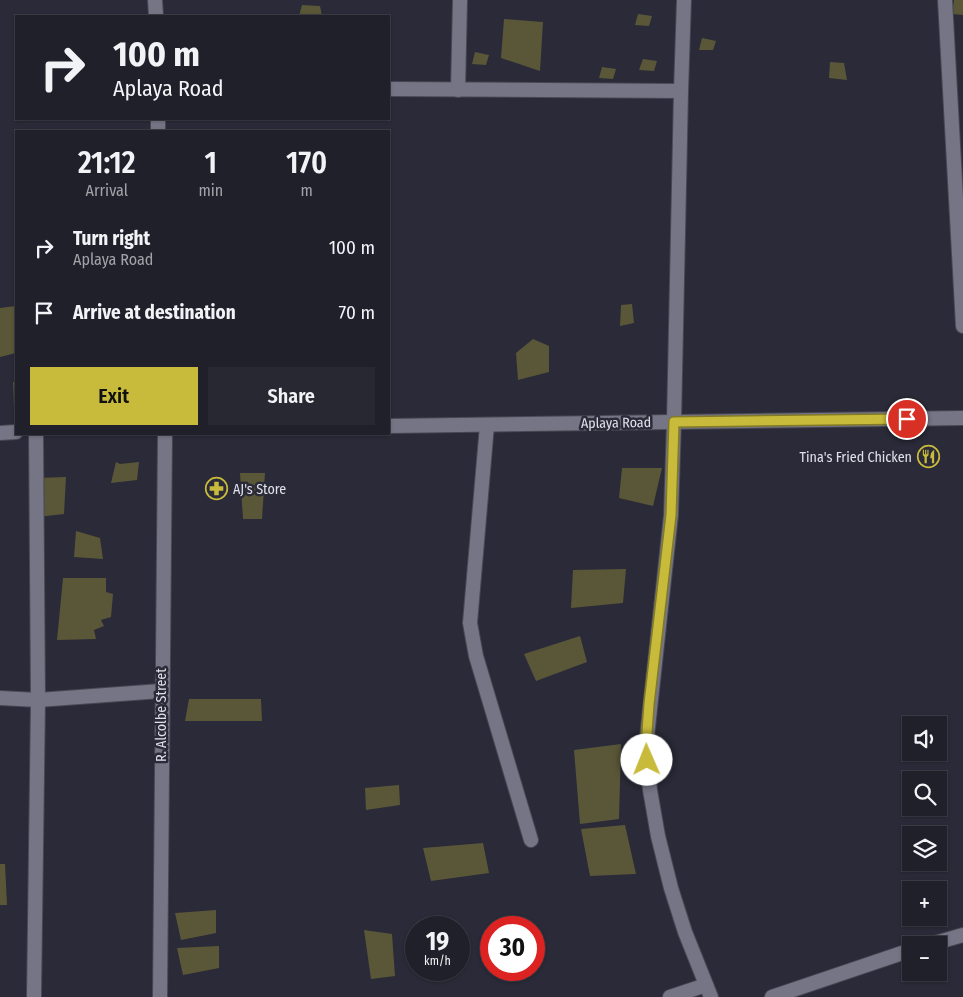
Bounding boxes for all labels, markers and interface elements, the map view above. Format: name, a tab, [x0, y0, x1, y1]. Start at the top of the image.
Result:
text: 100 m	[113, 33, 200, 75]
icon: right	[30, 35, 95, 100]
text: Aplaya Road	[113, 75, 223, 102]
text: 21:12	[78, 145, 136, 181]
text: 1	[205, 145, 217, 181]
text: 170	[286, 145, 327, 181]
text: Arrival	[86, 181, 128, 200]
text: min	[198, 181, 223, 200]
text: m	[300, 181, 313, 200]
text: Turn right	[73, 227, 150, 250]
icon: right	[30, 234, 58, 262]
text: 100 m	[329, 236, 375, 259]
text: Aplaya Road	[73, 250, 153, 269]
icon: arrive	[30, 299, 58, 327]
text: Arrive at destination	[73, 301, 236, 324]
text: 70 m	[339, 301, 375, 324]
button: Exit	[30, 367, 198, 425]
button: Share	[208, 367, 375, 425]
pin	[886, 398, 928, 440]
icon: arrive	[893, 405, 921, 433]
street label: Aplaya Road	[581, 414, 651, 432]
restaurant icon: Tina's Fried Chicken	[916, 445, 940, 469]
place label: Tina's Fried Chicken	[800, 449, 912, 466]
pharmacy icon: AJ's Store	[205, 477, 229, 501]
place label: AJ's Store	[233, 481, 286, 498]
street label: R. Alcolbe Street	[153, 668, 170, 762]
map controls	[902, 716, 947, 981]
button: sound	[902, 716, 947, 761]
position arrow	[620, 733, 672, 785]
button: search	[902, 771, 947, 816]
button: layers	[902, 826, 947, 871]
button: +	[902, 881, 947, 926]
speed limit sign: 30	[480, 916, 545, 981]
text: 19	[426, 927, 449, 957]
button: −	[902, 936, 947, 981]
text: km/h	[424, 954, 451, 968]

